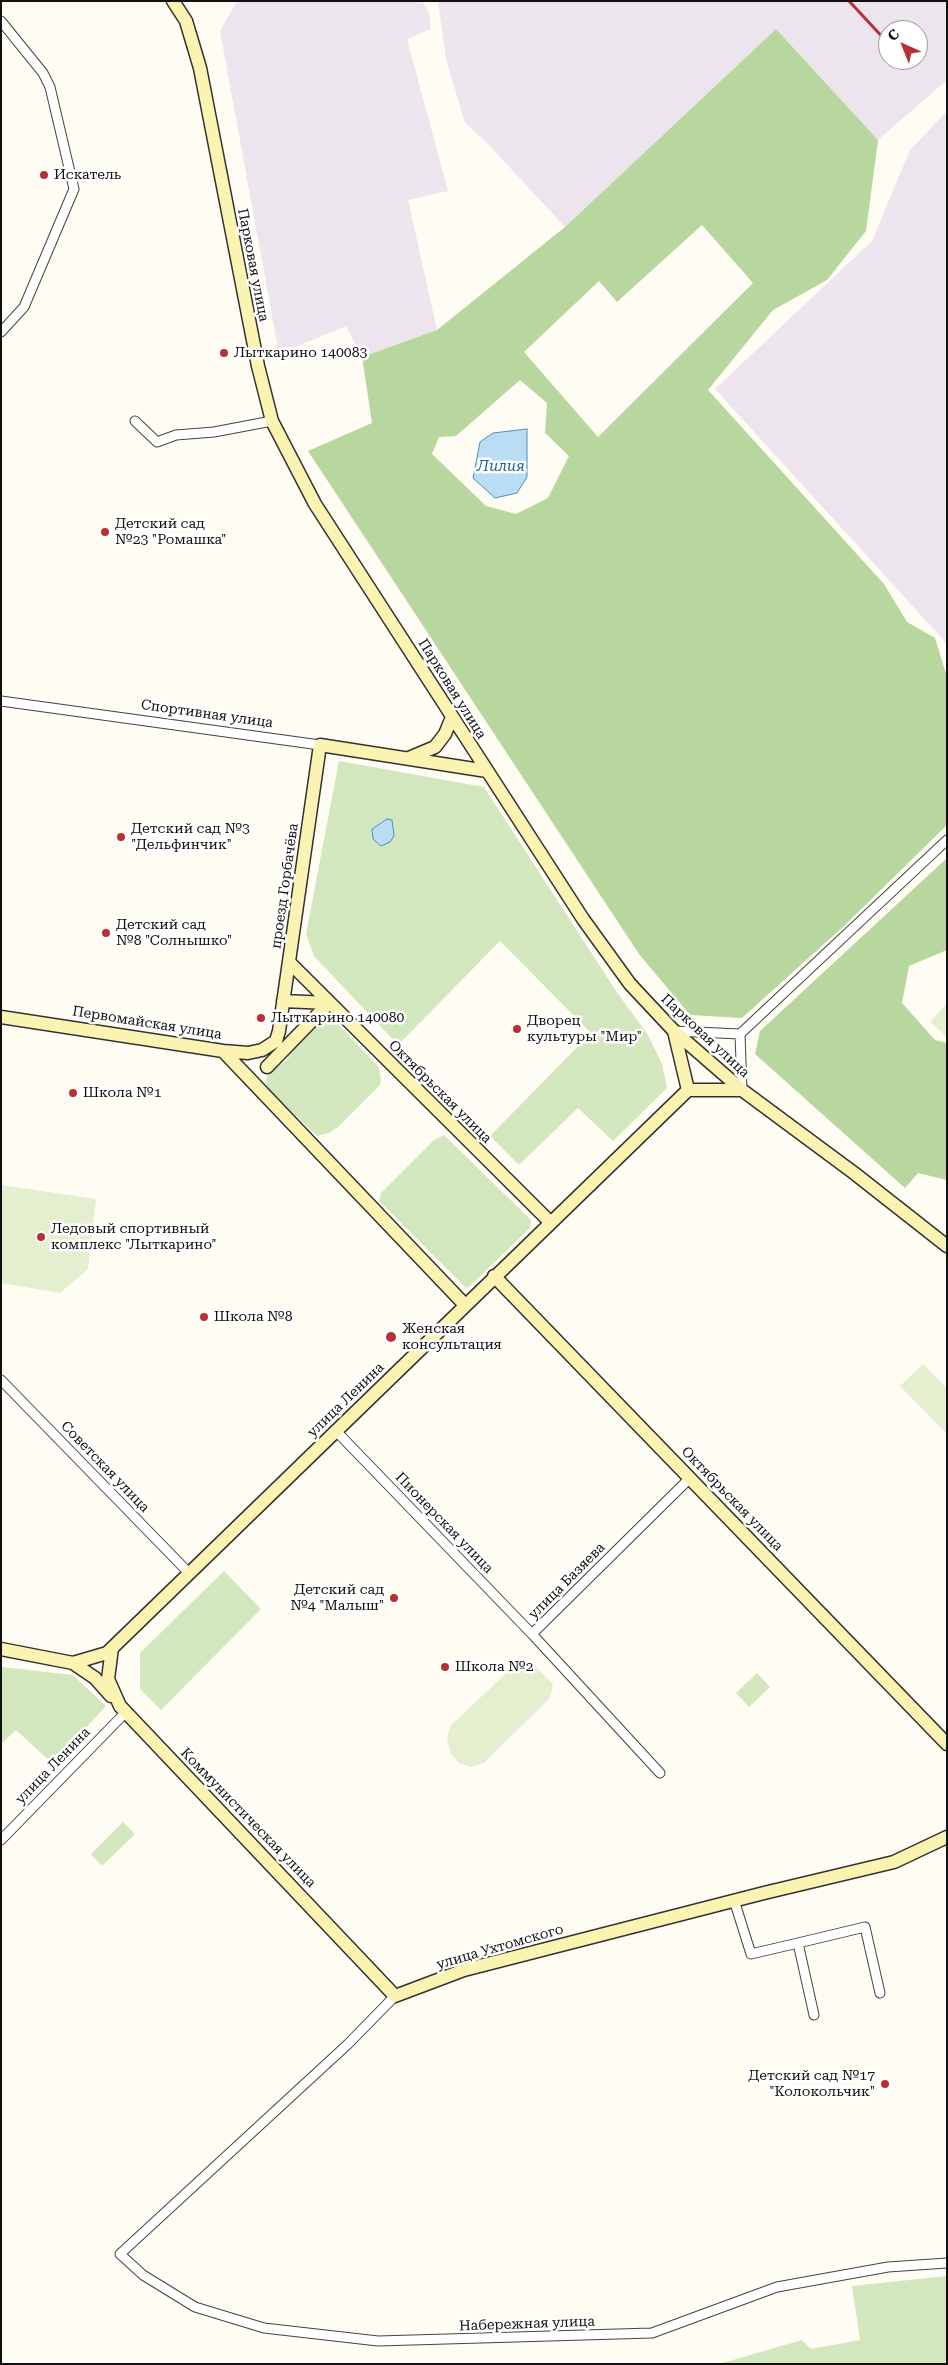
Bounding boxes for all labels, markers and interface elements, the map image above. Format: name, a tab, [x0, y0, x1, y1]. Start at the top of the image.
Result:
north arrow	[878, 20, 928, 70]
text: С	[884, 26, 902, 44]
place label: Искатель	[54, 167, 121, 183]
marker: Искатель	[38, 169, 50, 181]
street label: Парковая улица	[234, 207, 272, 323]
place label: Лыткарино 140083	[234, 345, 367, 361]
marker: Лыткарино 140083	[218, 347, 230, 359]
water label: Лилия	[477, 458, 525, 476]
place label: Детский сад №23 "Ромашка"	[115, 516, 226, 548]
marker: Детский сад №23 "Ромашка"	[99, 526, 111, 538]
street label: Парковая улица	[414, 636, 490, 742]
street label: Спортивная улица	[140, 696, 274, 732]
place label: Детский сад №3 "Дельфинчик"	[131, 821, 250, 854]
street label: проезд Горбачёва	[268, 822, 302, 950]
marker: Детский сад №3 "Дельфинчик"	[115, 831, 127, 843]
place label: Детский сад №8 "Солнышко"	[116, 917, 232, 950]
marker: Детский сад №8 "Солнышко"	[100, 927, 112, 939]
street label: Парковая улица	[657, 991, 753, 1081]
street label: Первомайская улица	[71, 1003, 223, 1043]
place label: Лыткарино 140080	[271, 1010, 404, 1026]
marker: Лыткарино 140080	[255, 1012, 267, 1024]
place label: Дворец культуры "Мир"	[527, 1013, 642, 1046]
marker: Дворец культуры "Мир"	[511, 1023, 523, 1035]
street label: Октябрьская улица	[385, 1037, 495, 1147]
place label: Школа №1	[83, 1085, 162, 1101]
marker: Школа №1	[67, 1087, 79, 1099]
place label: Ледовый спортивный комплекс "Лыткарино"	[51, 1221, 217, 1254]
marker: Ледовый спортивный комплекс "Лыткарино"	[35, 1231, 47, 1243]
place label: Школа №8	[214, 1309, 293, 1325]
marker: Школа №8	[198, 1311, 210, 1323]
place label: Женская консультация	[402, 1321, 502, 1354]
marker: Женская консультация	[384, 1330, 398, 1344]
street label: улица Ленина	[304, 1359, 388, 1441]
street label: Советская улица	[57, 1418, 153, 1516]
street label: Октябрьская улица	[678, 1443, 786, 1555]
street label: Пионерская улица	[392, 1469, 496, 1577]
street label: улица Базяева	[525, 1539, 609, 1623]
place label: Детский сад №4 "Малыш"	[290, 1582, 384, 1614]
marker: Детский сад №4 "Малыш"	[388, 1592, 400, 1604]
place label: Школа №2	[455, 1659, 534, 1675]
marker: Школа №2	[439, 1661, 451, 1673]
street label: улица Ленина	[12, 1724, 94, 1808]
street label: Коммунистическая улица	[177, 1745, 319, 1891]
street label: улица Ухтомского	[435, 1921, 565, 1973]
place label: Детский сад №17 "Колокольчик"	[748, 2068, 875, 2100]
marker: Детский сад №17 "Колокольчик"	[879, 2078, 891, 2090]
street label: Набережная улица	[459, 2313, 595, 2335]

